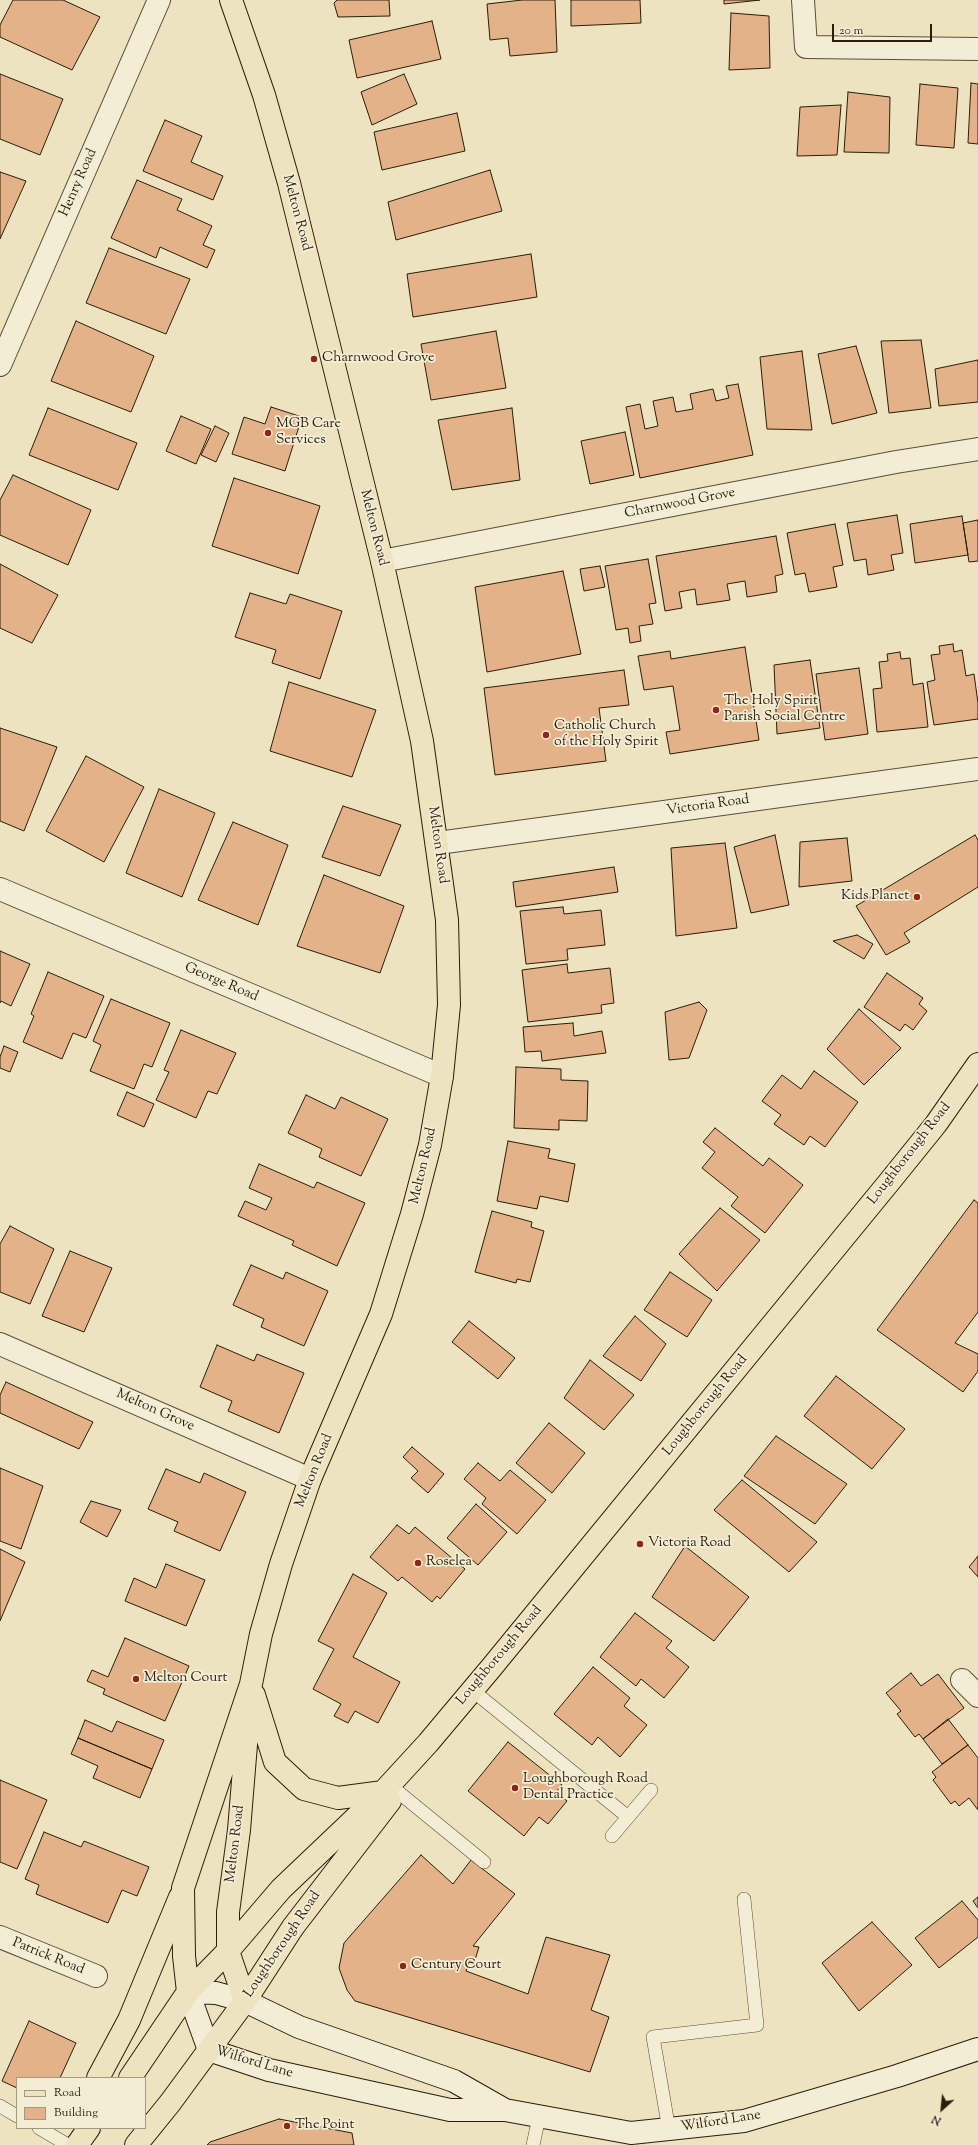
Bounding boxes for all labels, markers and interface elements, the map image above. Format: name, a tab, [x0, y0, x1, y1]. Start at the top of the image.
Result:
scale bar	[834, 16, 934, 42]
text: 20 m	[839, 22, 863, 40]
street label: Henry Road	[57, 147, 101, 219]
street label: Melton Road	[278, 173, 314, 253]
place label: Charnwood Grove	[322, 351, 435, 367]
marker: Charnwood Grove	[309, 354, 319, 364]
place label: MGB Care Services	[276, 417, 341, 450]
marker: MGB Care Services	[263, 428, 273, 438]
street label: Charnwood Grove	[623, 485, 737, 523]
street label: Melton Road	[355, 488, 391, 568]
place label: The Holy Spirit Parish Social Centre	[724, 694, 846, 726]
marker: The Holy Spirit Parish Social Centre	[711, 705, 721, 715]
place label: Catholic Church of the Holy Spirit	[554, 719, 658, 752]
marker: Catholic Church of the Holy Spirit	[541, 730, 551, 740]
street label: Victoria Road	[666, 792, 750, 820]
street label: Melton Road	[423, 805, 451, 885]
place label: Kids Planet	[841, 889, 909, 905]
marker: Kids Planet	[912, 892, 922, 902]
street label: George Road	[182, 960, 260, 1006]
street label: Loughborough Road	[865, 1100, 955, 1208]
street label: Melton Road	[407, 1126, 441, 1206]
street label: Loughborough Road	[660, 1352, 752, 1460]
street label: Melton Grove	[113, 1386, 197, 1436]
street label: Melton Road	[293, 1432, 337, 1510]
place label: Victoria Road	[648, 1536, 731, 1552]
marker: Victoria Road	[635, 1539, 645, 1549]
place label: Roselea	[426, 1555, 472, 1571]
marker: Roselea	[413, 1558, 423, 1568]
street label: Loughborough Road	[453, 1603, 547, 1709]
place label: Melton Court	[144, 1671, 227, 1687]
marker: Melton Court	[131, 1674, 141, 1684]
place label: Loughborough Road Dental Practice	[523, 1772, 648, 1804]
marker: Loughborough Road Dental Practice	[510, 1783, 520, 1793]
street label: Melton Road	[223, 1804, 249, 1884]
street label: Loughborough Road	[241, 1889, 325, 2001]
street label: Patrick Road	[9, 1935, 87, 1979]
place label: Century Court	[411, 1958, 501, 1974]
marker: Century Court	[398, 1961, 408, 1971]
street label: Wilford Lane	[213, 2043, 295, 2083]
legend	[16, 2077, 146, 2129]
text: Road	[54, 2084, 81, 2102]
north arrow	[922, 2089, 962, 2129]
text: Building	[54, 2104, 98, 2122]
street label: Wilford Lane	[680, 2107, 762, 2137]
text: N	[929, 2111, 944, 2129]
place label: The Point	[295, 2118, 354, 2134]
marker: The Point	[282, 2121, 292, 2131]

